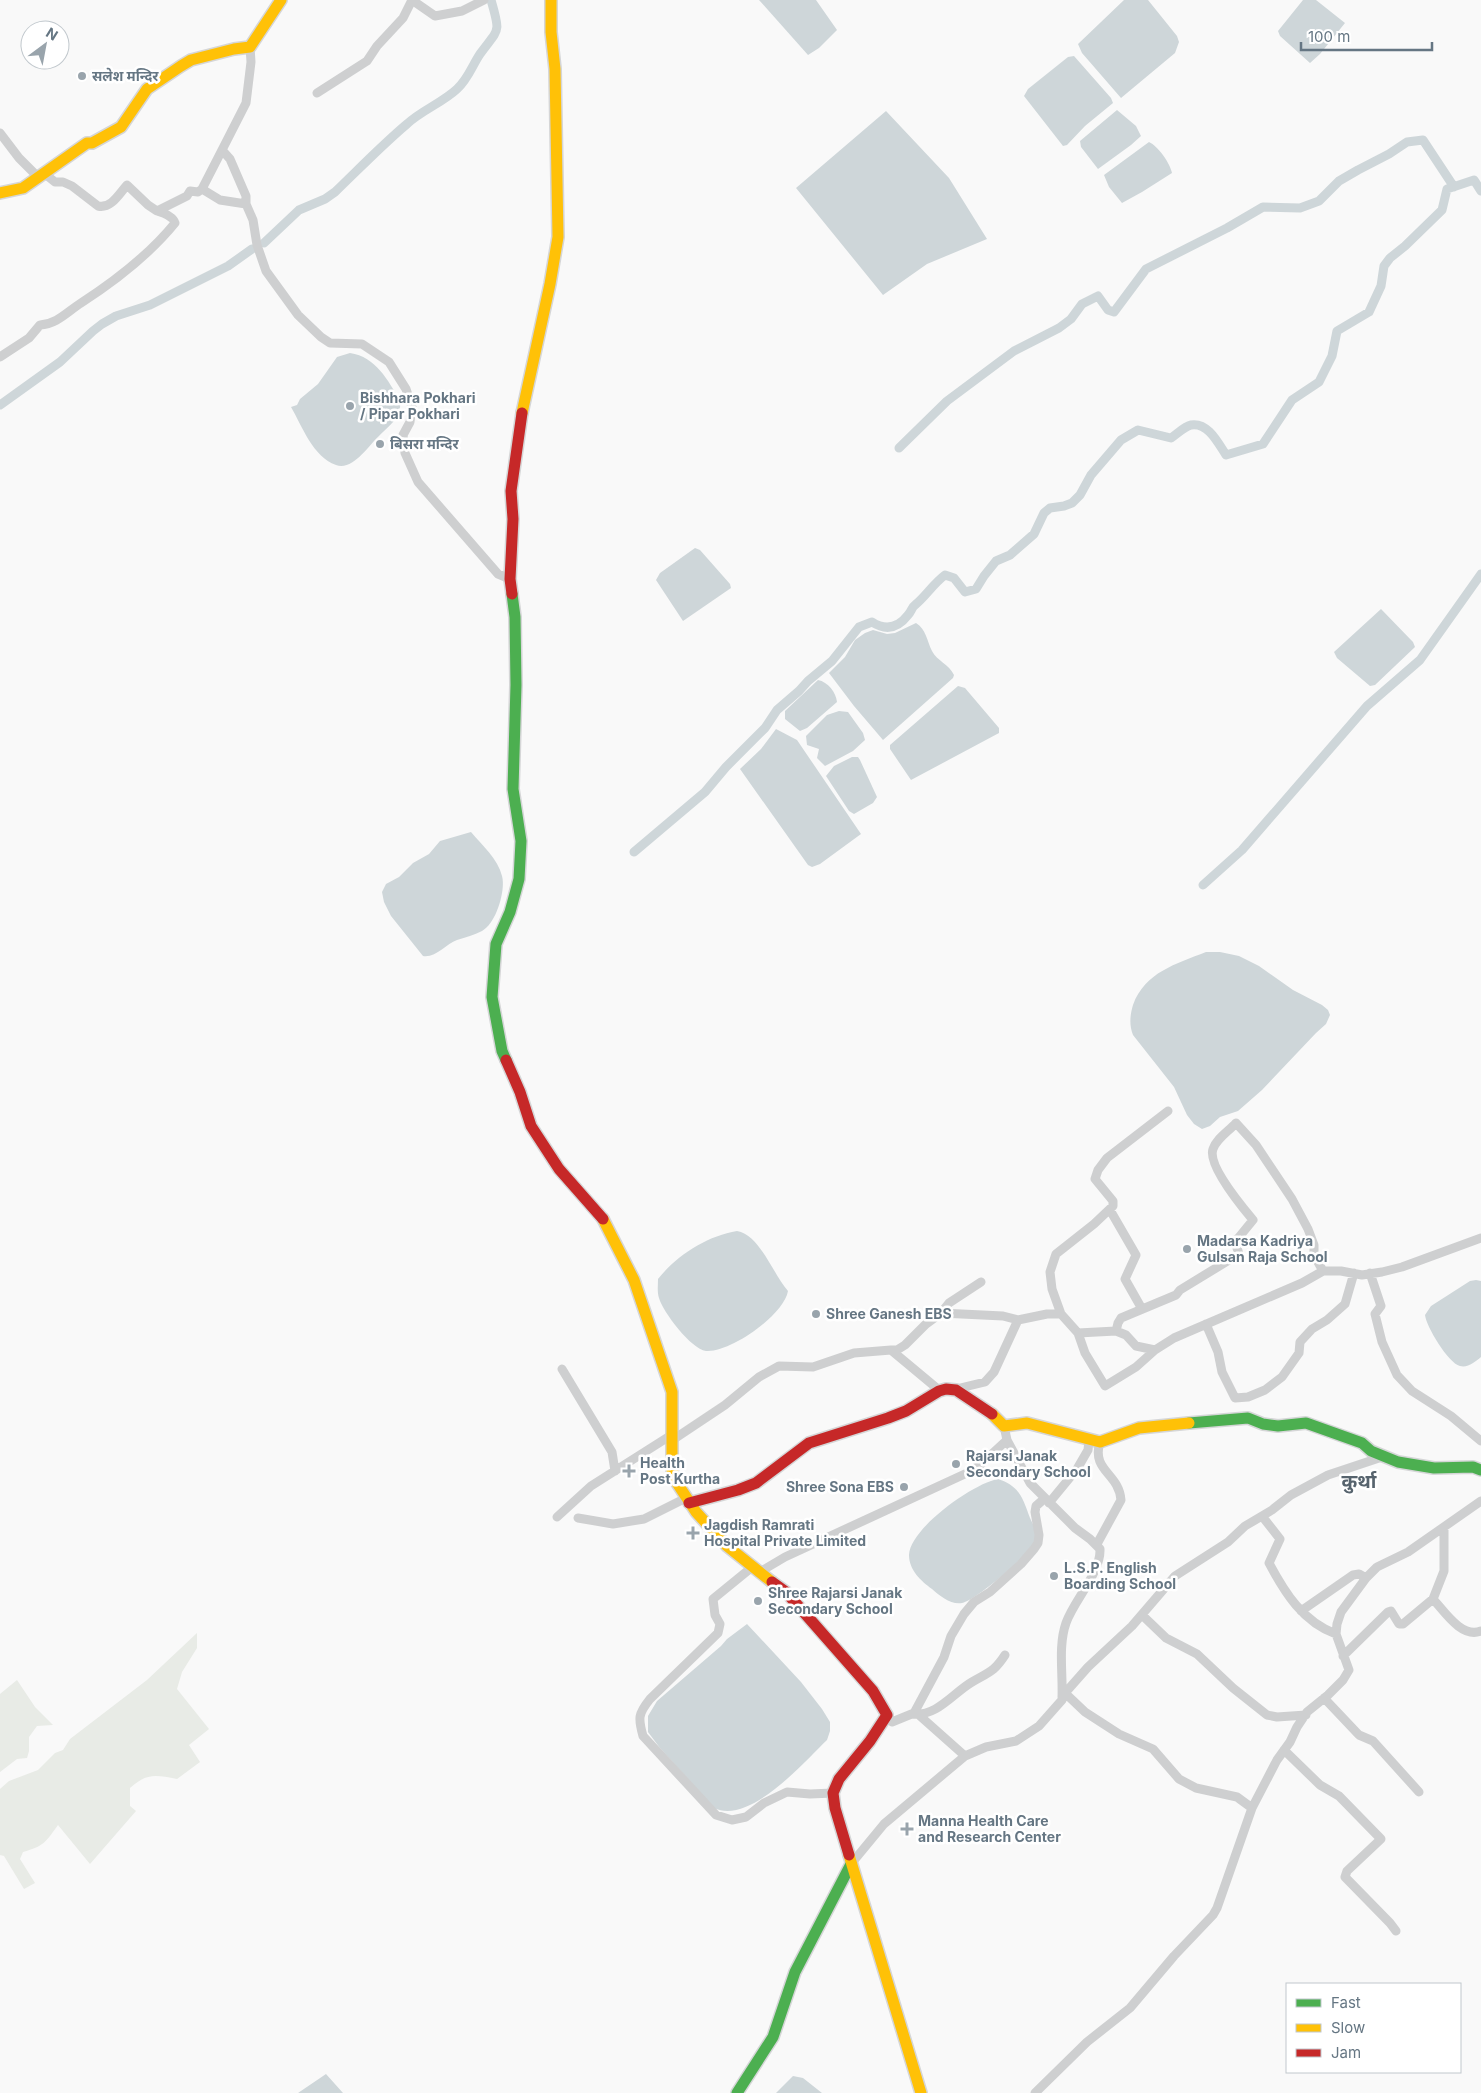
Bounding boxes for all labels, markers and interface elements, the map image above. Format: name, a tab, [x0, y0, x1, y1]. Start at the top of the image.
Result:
north arrow	[20, 20, 70, 70]
scale bar	[1301, 20, 1432, 52]
text: N	[43, 24, 61, 44]
text: 100 m	[1308, 27, 1350, 46]
place label: सलेश मन्दिर	[92, 67, 159, 84]
marker: सलेश मन्दिर	[76, 70, 88, 82]
place label: Bishhara Pokhari / Pipar Pokhari	[360, 389, 476, 422]
marker: Bishhara Pokhari / Pipar Pokhari	[344, 400, 356, 412]
place label: बिसरा मन्दिर	[390, 435, 459, 452]
marker: बिसरा मन्दिर	[374, 438, 386, 450]
place label: Madarsa Kadriya Gulsan Raja School	[1197, 1232, 1328, 1265]
marker: Madarsa Kadriya Gulsan Raja School	[1181, 1243, 1193, 1255]
place label: Shree Ganesh EBS	[826, 1305, 952, 1322]
marker: Shree Ganesh EBS	[810, 1308, 822, 1320]
place label: Rajarsi Janak Secondary School	[966, 1447, 1091, 1480]
place label: Health Post Kurtha	[640, 1454, 720, 1487]
marker: Rajarsi Janak Secondary School	[950, 1458, 962, 1470]
marker: Health Post Kurtha	[622, 1464, 636, 1478]
district label: कुर्था	[1342, 1470, 1377, 1494]
place label: Shree Sona EBS	[786, 1478, 894, 1495]
marker: Shree Sona EBS	[898, 1481, 910, 1493]
place label: Jagdish Ramrati Hospital Private Limited	[704, 1516, 866, 1549]
marker: Jagdish Ramrati Hospital Private Limited	[686, 1526, 700, 1540]
place label: L.S.P. English Boarding School	[1064, 1559, 1176, 1592]
marker: L.S.P. English Boarding School	[1048, 1570, 1060, 1582]
place label: Shree Rajarsi Janak Secondary School	[768, 1584, 903, 1617]
marker: Shree Rajarsi Janak Secondary School	[752, 1595, 764, 1607]
place label: Manna Health Care and Research Center	[918, 1812, 1061, 1845]
marker: Manna Health Care and Research Center	[900, 1822, 914, 1836]
legend	[1286, 1983, 1461, 2073]
text: Fast	[1331, 1993, 1361, 2012]
text: Slow	[1331, 2018, 1365, 2037]
text: Jam	[1331, 2043, 1361, 2062]

